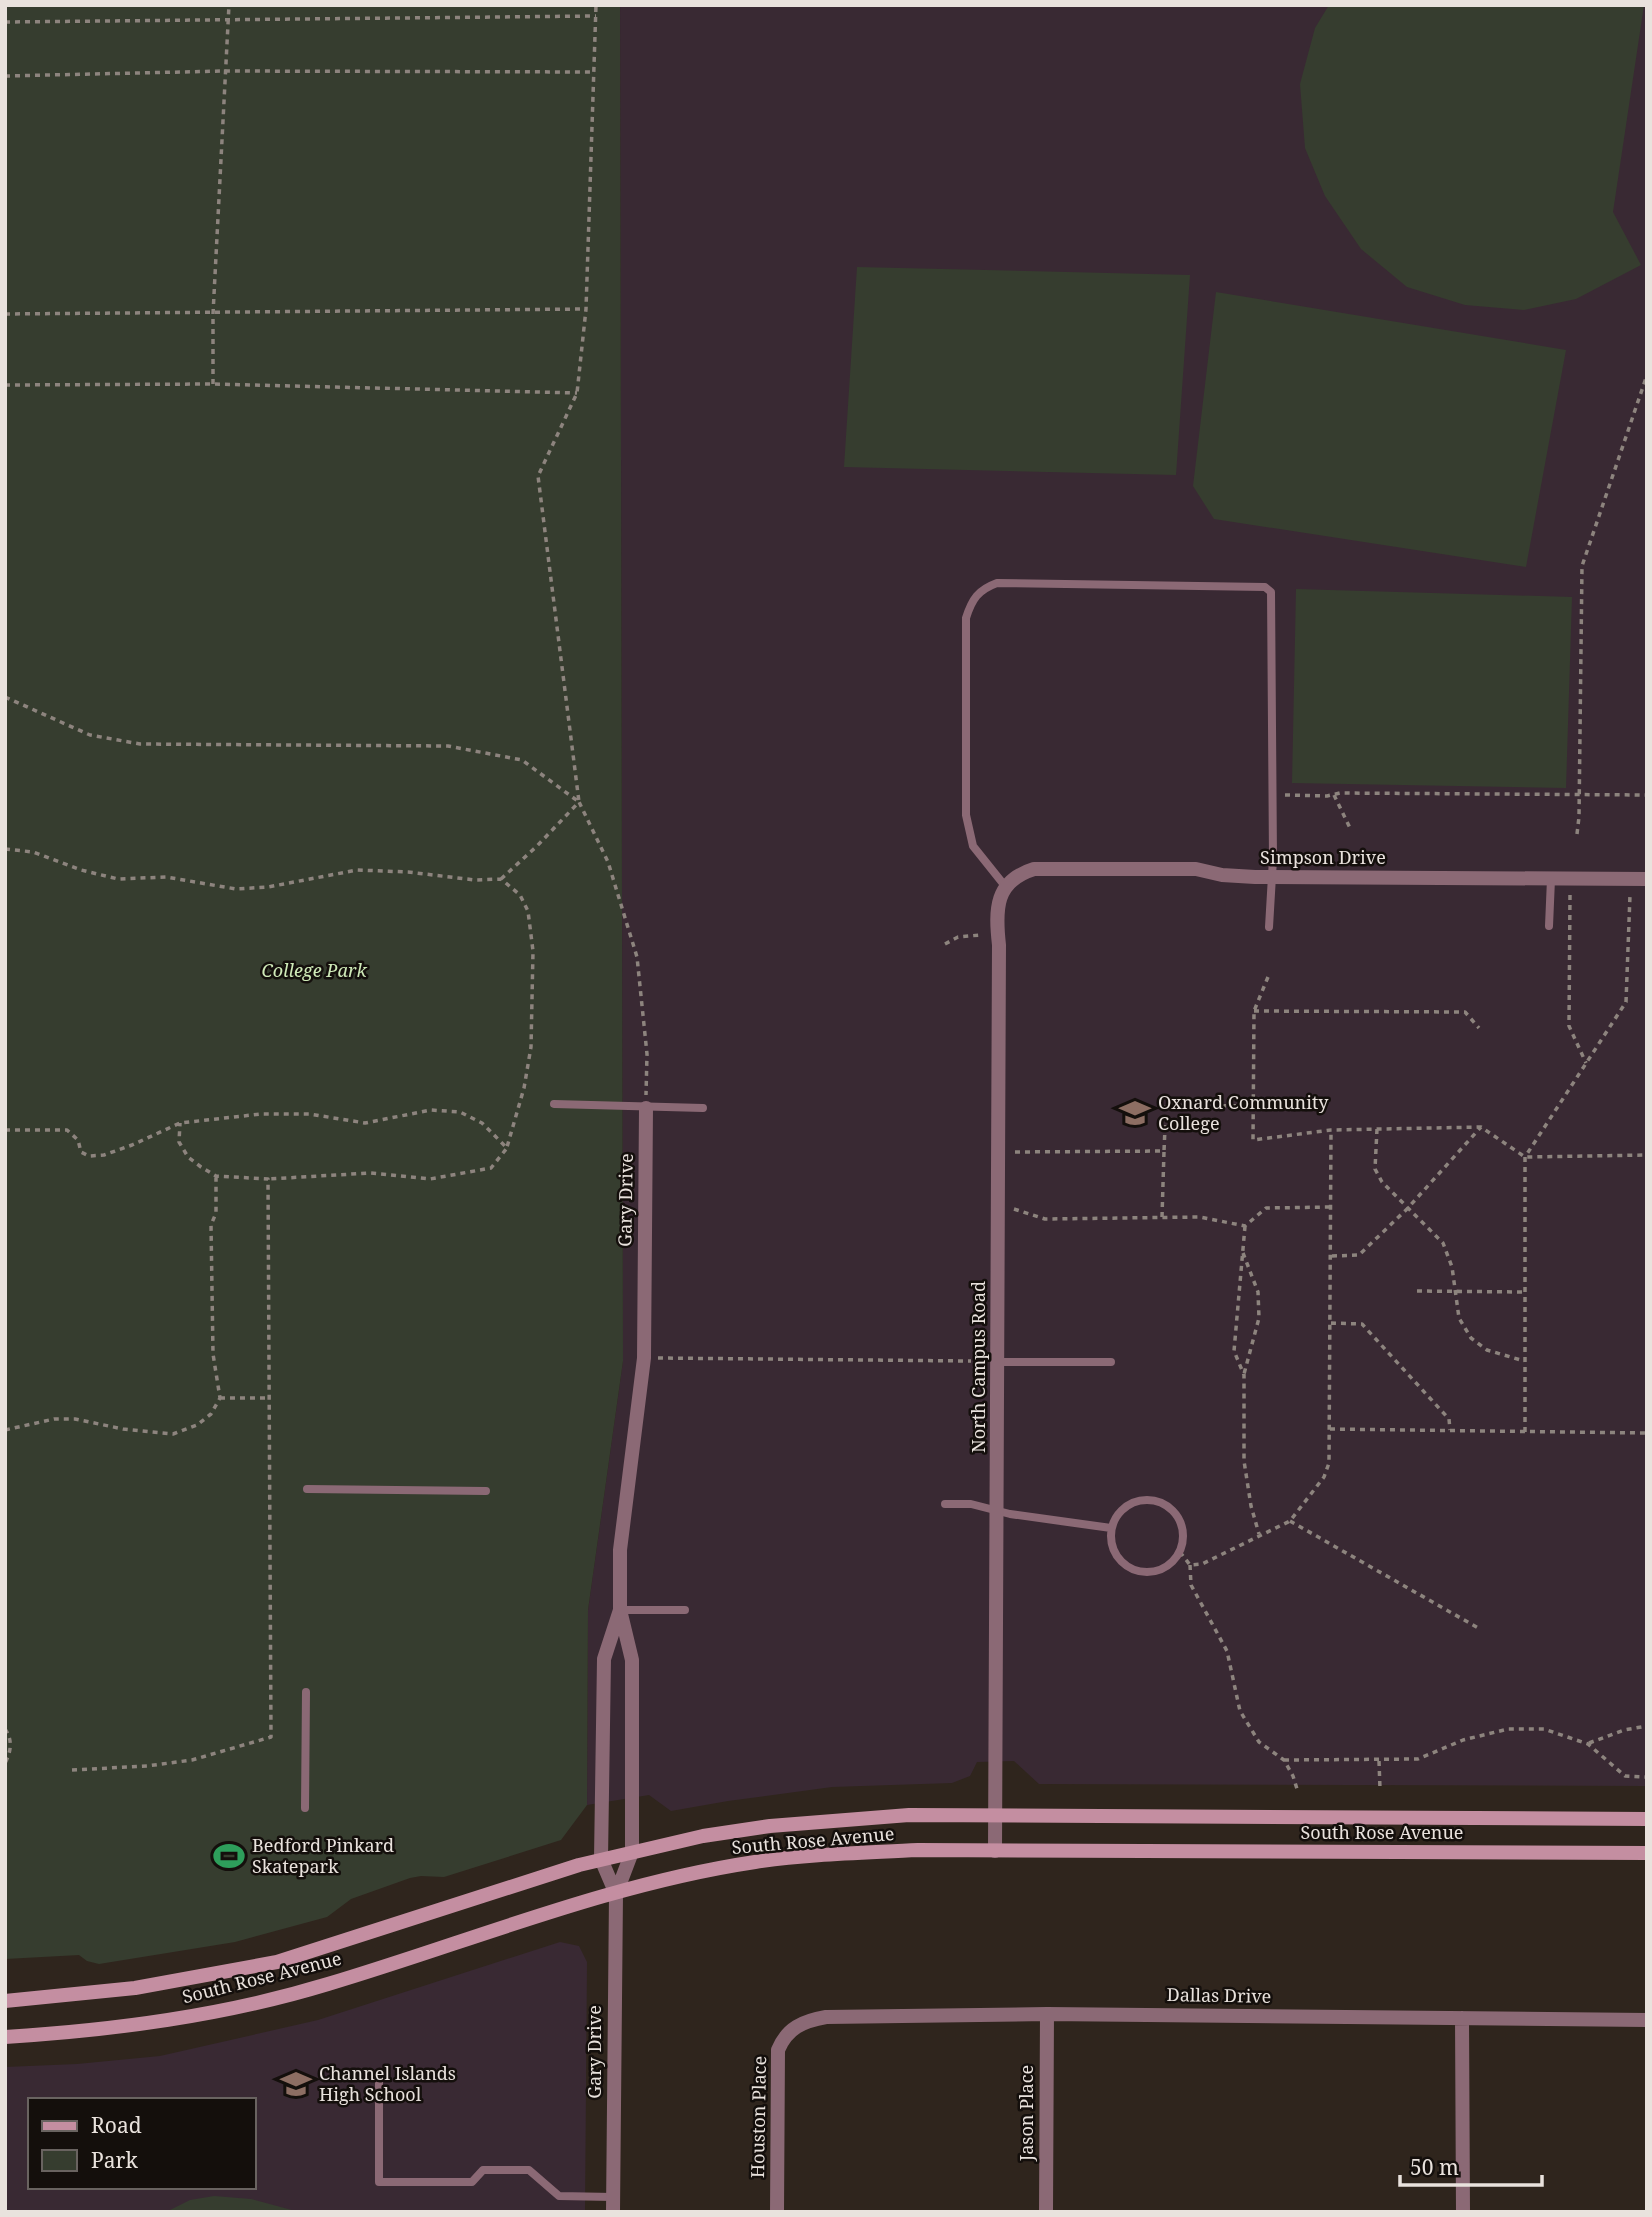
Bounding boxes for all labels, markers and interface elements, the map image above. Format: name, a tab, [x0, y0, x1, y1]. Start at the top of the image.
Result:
street label: Simpson Drive	[1260, 845, 1386, 869]
park label: College Park	[261, 958, 367, 982]
place label: Oxnard Community College	[1158, 1090, 1329, 1135]
school or university icon: Oxnard Community College	[1118, 1096, 1152, 1130]
street label: Gary Drive	[612, 1153, 638, 1247]
street label: North Campus Road	[966, 1281, 990, 1453]
street label: South Rose Avenue	[1300, 1820, 1464, 1844]
street label: South Rose Avenue	[731, 1821, 895, 1859]
place label: Bedford Pinkard Skatepark	[252, 1833, 394, 1878]
sports icon: Bedford Pinkard Skatepark	[212, 1839, 246, 1873]
street label: South Rose Avenue	[180, 1946, 344, 2008]
street label: Dallas Drive	[1166, 1982, 1272, 2008]
street label: Gary Drive	[582, 2005, 606, 2099]
street label: Houston Place	[745, 2056, 771, 2178]
place label: Channel Islands High School	[319, 2061, 456, 2106]
street label: Jason Place	[1014, 2065, 1038, 2162]
school or university icon: Channel Islands High School	[279, 2067, 313, 2101]
legend	[28, 2098, 256, 2189]
text: Road	[91, 2111, 142, 2139]
scale bar	[1400, 2144, 1542, 2188]
text: Park	[91, 2146, 138, 2174]
text: 50 m	[1410, 2153, 1459, 2181]

